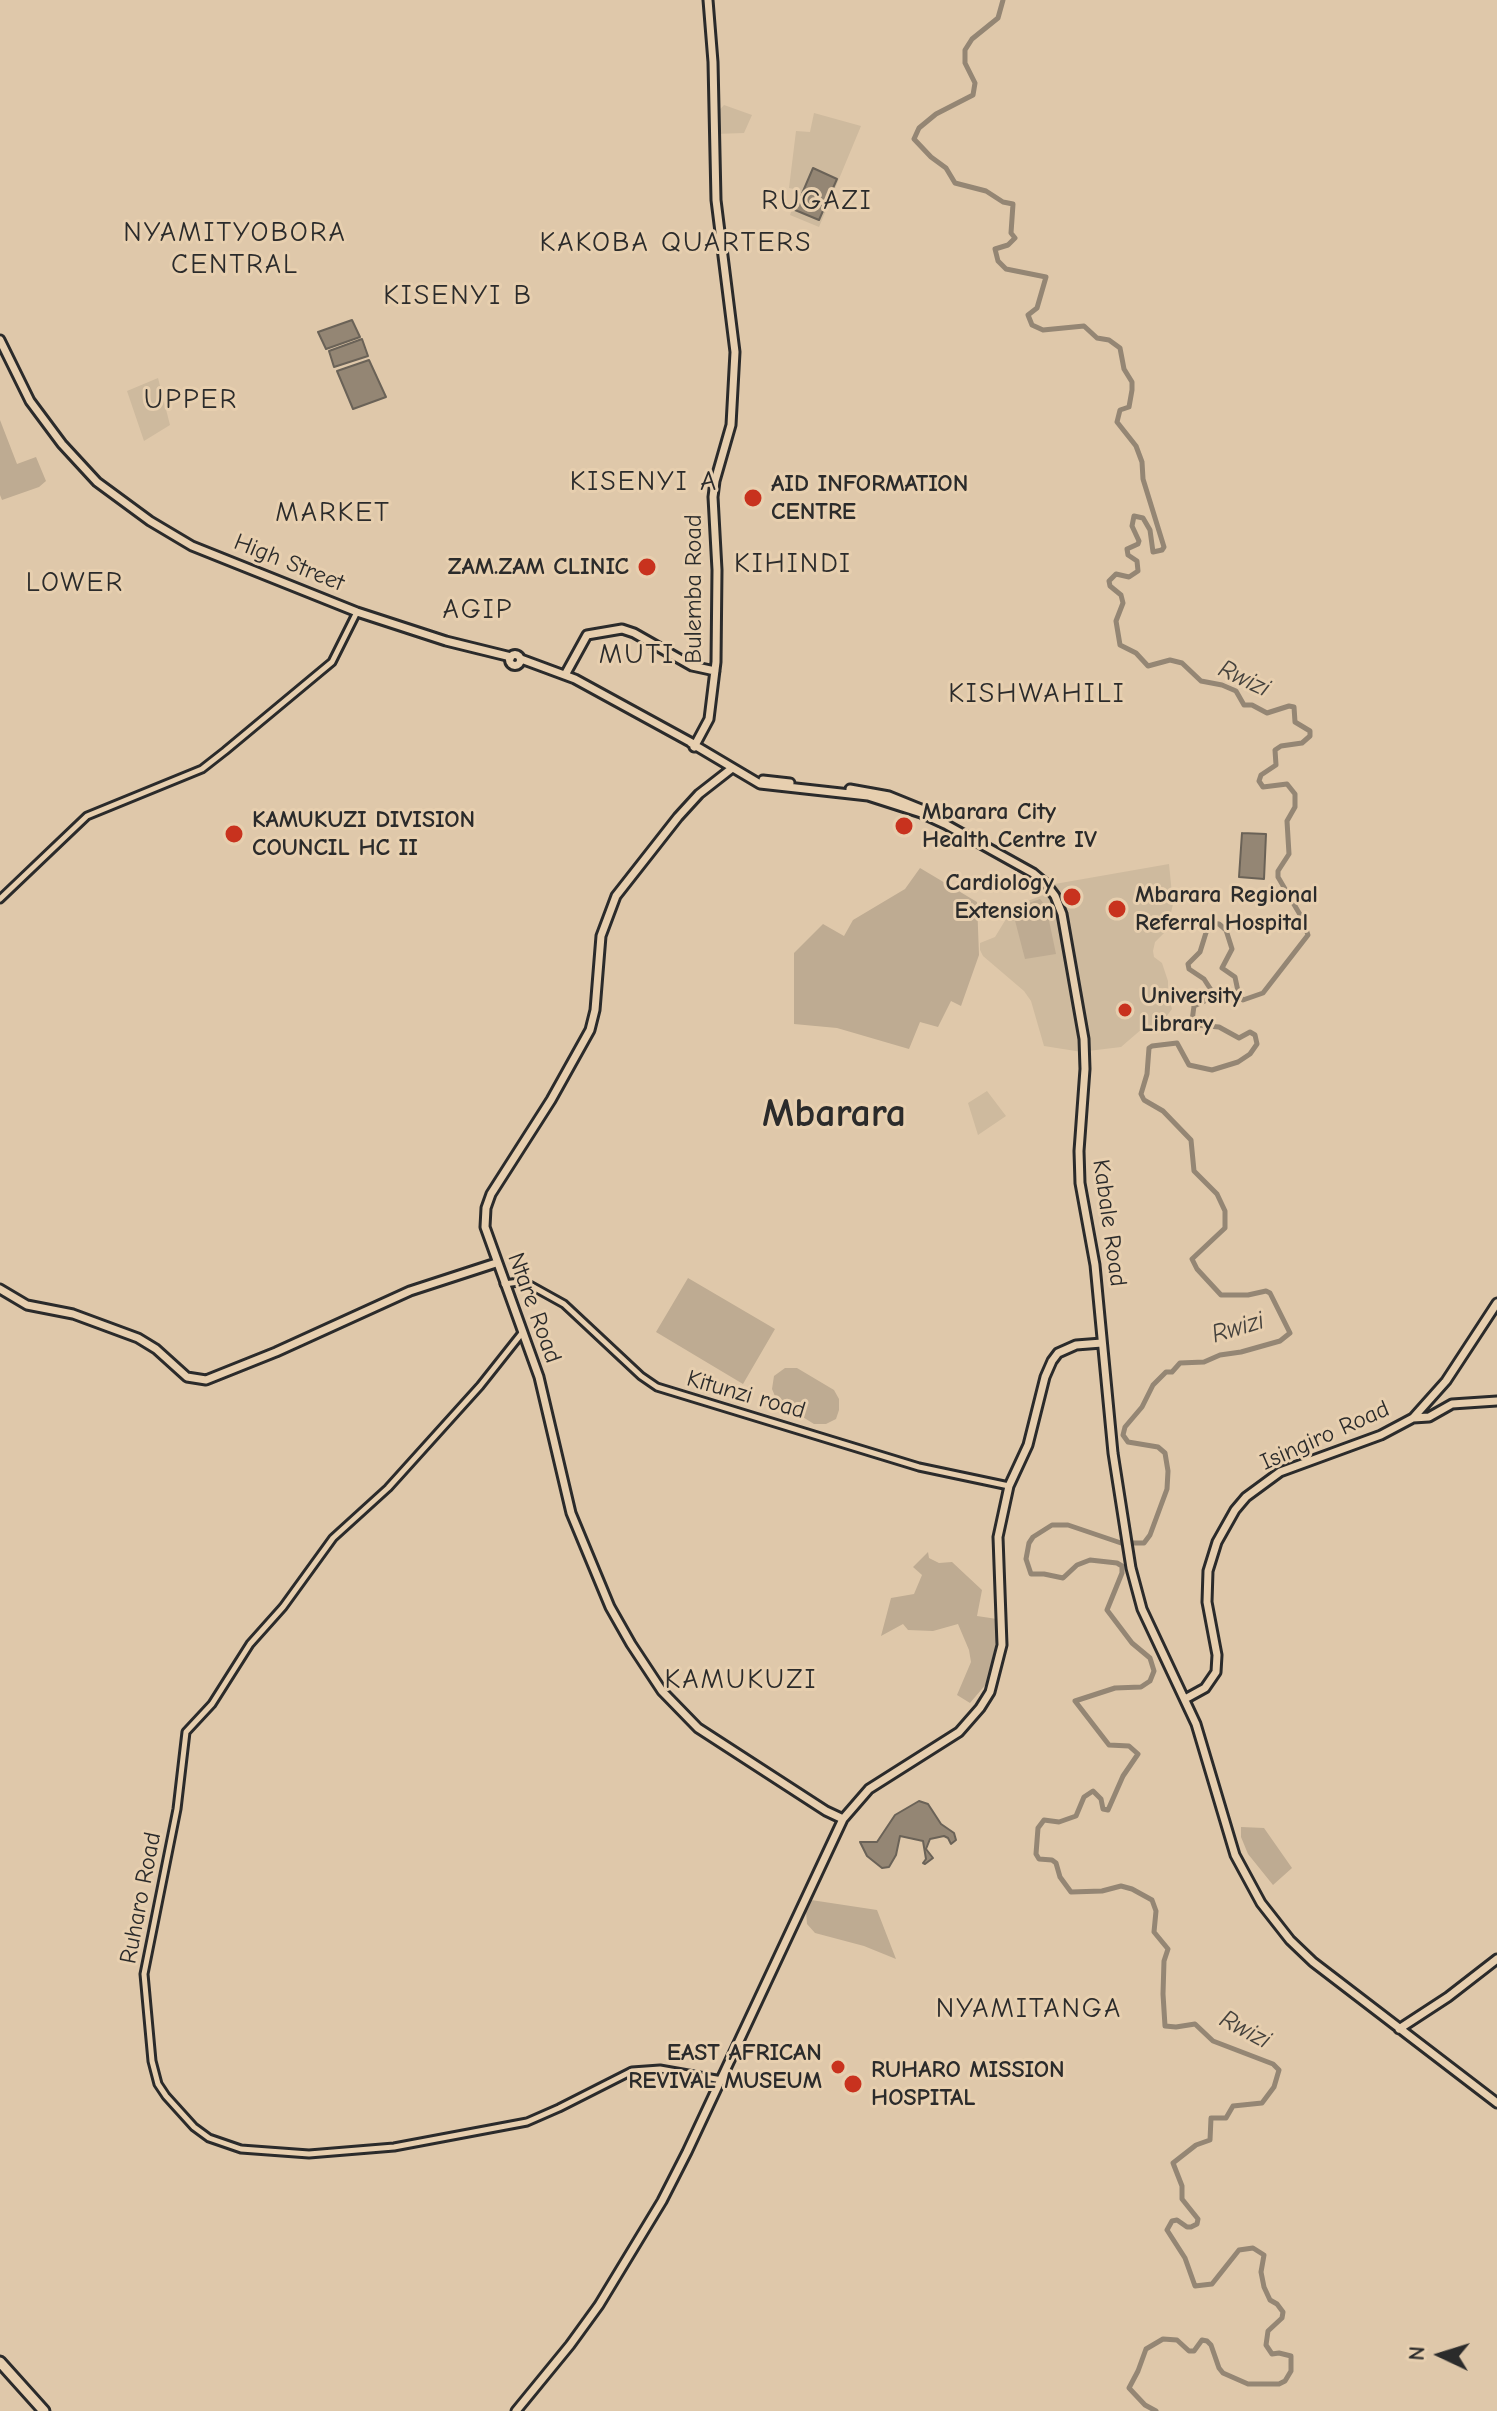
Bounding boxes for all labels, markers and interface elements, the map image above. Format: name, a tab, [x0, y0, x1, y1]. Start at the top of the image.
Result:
district label: RUGAZI	[761, 184, 873, 218]
district label: NYAMITYOBORA CENTRAL	[123, 216, 347, 282]
district label: KAKOBA QUARTERS	[540, 226, 812, 260]
district label: KISENYI B	[383, 279, 533, 313]
district label: UPPER	[144, 383, 238, 417]
district label: KISENYI A	[570, 465, 718, 499]
place label: AID INFORMATION CENTRE	[771, 470, 968, 526]
marker: AID INFORMATION CENTRE	[742, 487, 764, 509]
district label: MARKET	[275, 496, 391, 530]
street label: Bulemba Road	[680, 514, 708, 664]
street label: High Street	[230, 528, 348, 598]
district label: KIHINDI	[734, 547, 852, 581]
place label: ZAM.ZAM CLINIC	[448, 553, 629, 581]
marker: ZAM.ZAM CLINIC	[636, 556, 658, 578]
district label: LOWER	[26, 566, 124, 600]
district label: AGIP	[443, 593, 513, 627]
district label: MUTI	[599, 638, 675, 672]
water label: Rwizi	[1213, 654, 1275, 704]
district label: KISHWAHILI	[948, 677, 1126, 711]
place label: Mbarara City Health Centre IV	[922, 798, 1097, 854]
place label: KAMUKUZI DIVISION COUNCIL HC II	[252, 806, 475, 862]
marker: Mbarara City Health Centre IV	[893, 815, 915, 837]
marker: KAMUKUZI DIVISION COUNCIL HC II	[223, 823, 245, 845]
place label: Cardiology Extension	[945, 869, 1054, 925]
place label: Mbarara Regional Referral Hospital	[1135, 881, 1318, 937]
marker: Cardiology Extension	[1061, 886, 1083, 908]
marker: Mbarara Regional Referral Hospital	[1106, 898, 1128, 920]
place label: University Library	[1141, 982, 1242, 1038]
marker: University Library	[1116, 1001, 1134, 1019]
district label: Mbarara	[762, 1091, 906, 1139]
street label: Kabale Road	[1086, 1158, 1132, 1288]
street label: Ntare Road	[501, 1249, 567, 1367]
water label: Rwizi	[1208, 1305, 1268, 1351]
street label: Kitunzi road	[683, 1364, 809, 1426]
street label: Isingiro Road	[1256, 1395, 1394, 1477]
district label: KAMUKUZI	[665, 1663, 817, 1697]
street label: Ruharo Road	[114, 1830, 168, 1966]
district label: NYAMITANGA	[936, 1992, 1122, 2026]
water label: Rwizi	[1214, 2004, 1276, 2056]
place label: EAST AFRICAN REVIVAL MUSEUM	[628, 2039, 822, 2095]
place label: RUHARO MISSION HOSPITAL	[871, 2056, 1065, 2112]
marker: EAST AFRICAN REVIVAL MUSEUM	[829, 2058, 847, 2076]
marker: RUHARO MISSION HOSPITAL	[842, 2073, 864, 2095]
north arrow	[1401, 2315, 1481, 2395]
text: N	[1404, 2345, 1431, 2361]

